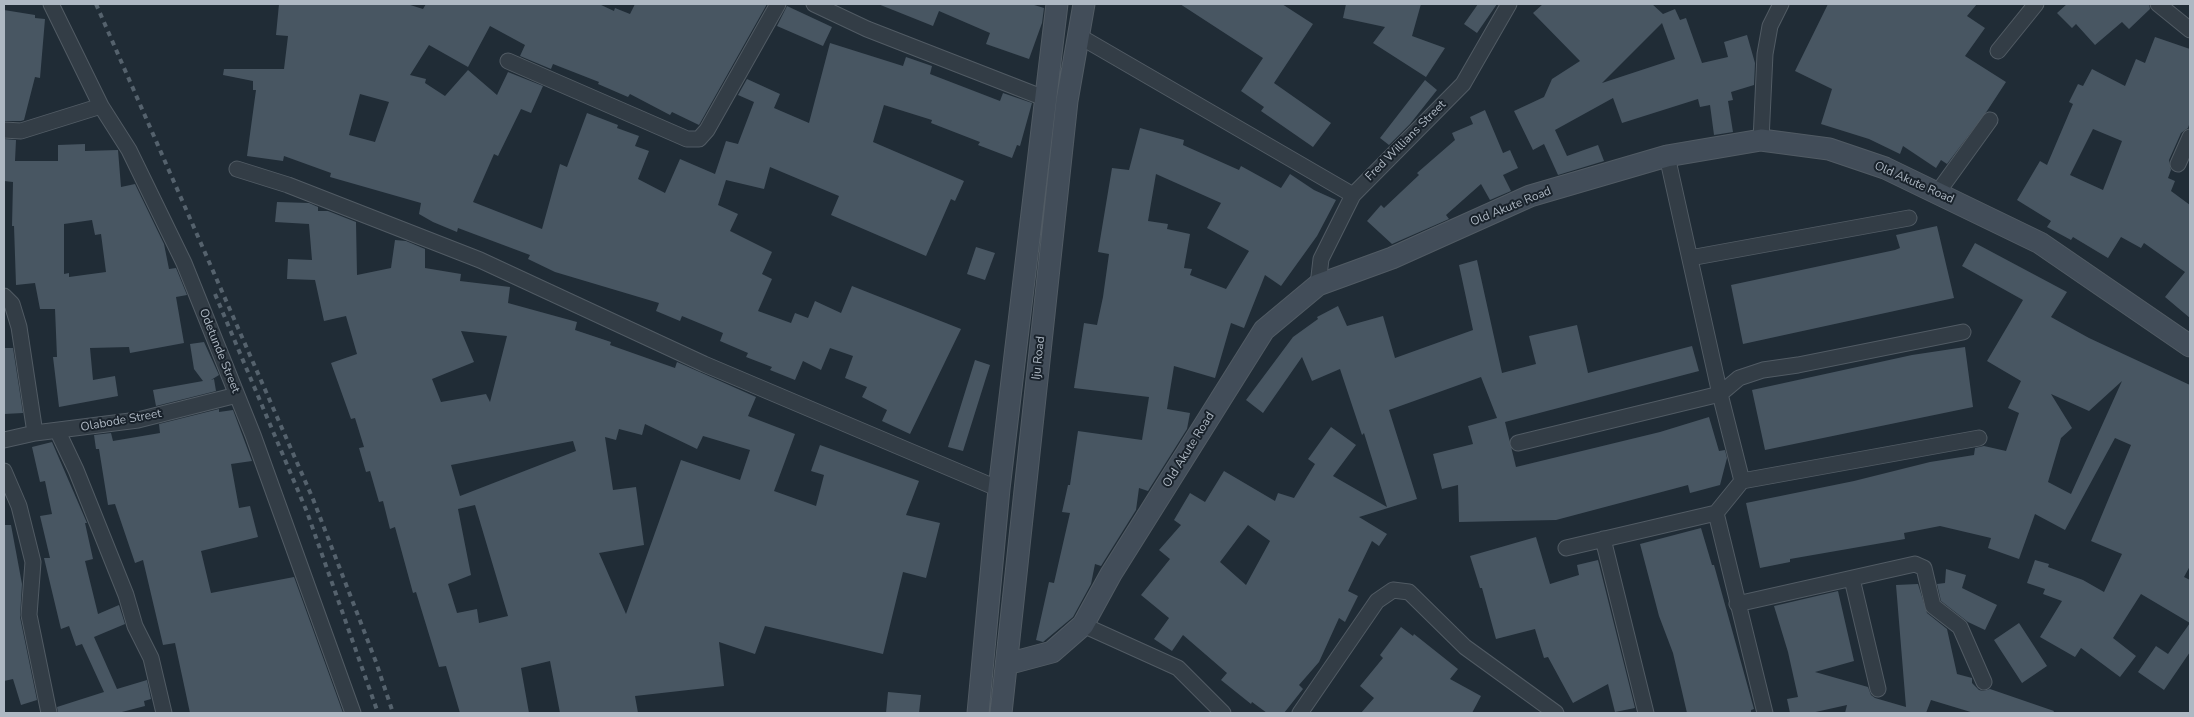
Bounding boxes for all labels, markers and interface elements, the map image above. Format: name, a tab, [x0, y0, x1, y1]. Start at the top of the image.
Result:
street label: Fred Willians Street	[1363, 98, 1449, 184]
street label: Old Akute Road	[1872, 159, 1956, 207]
street label: Old Akute Road	[1469, 184, 1553, 230]
street label: Odetunde Street	[196, 307, 242, 395]
street label: Iju Road	[1030, 336, 1048, 380]
street label: Olabode Street	[79, 407, 163, 435]
street label: Old Akute Road	[1160, 410, 1218, 490]

